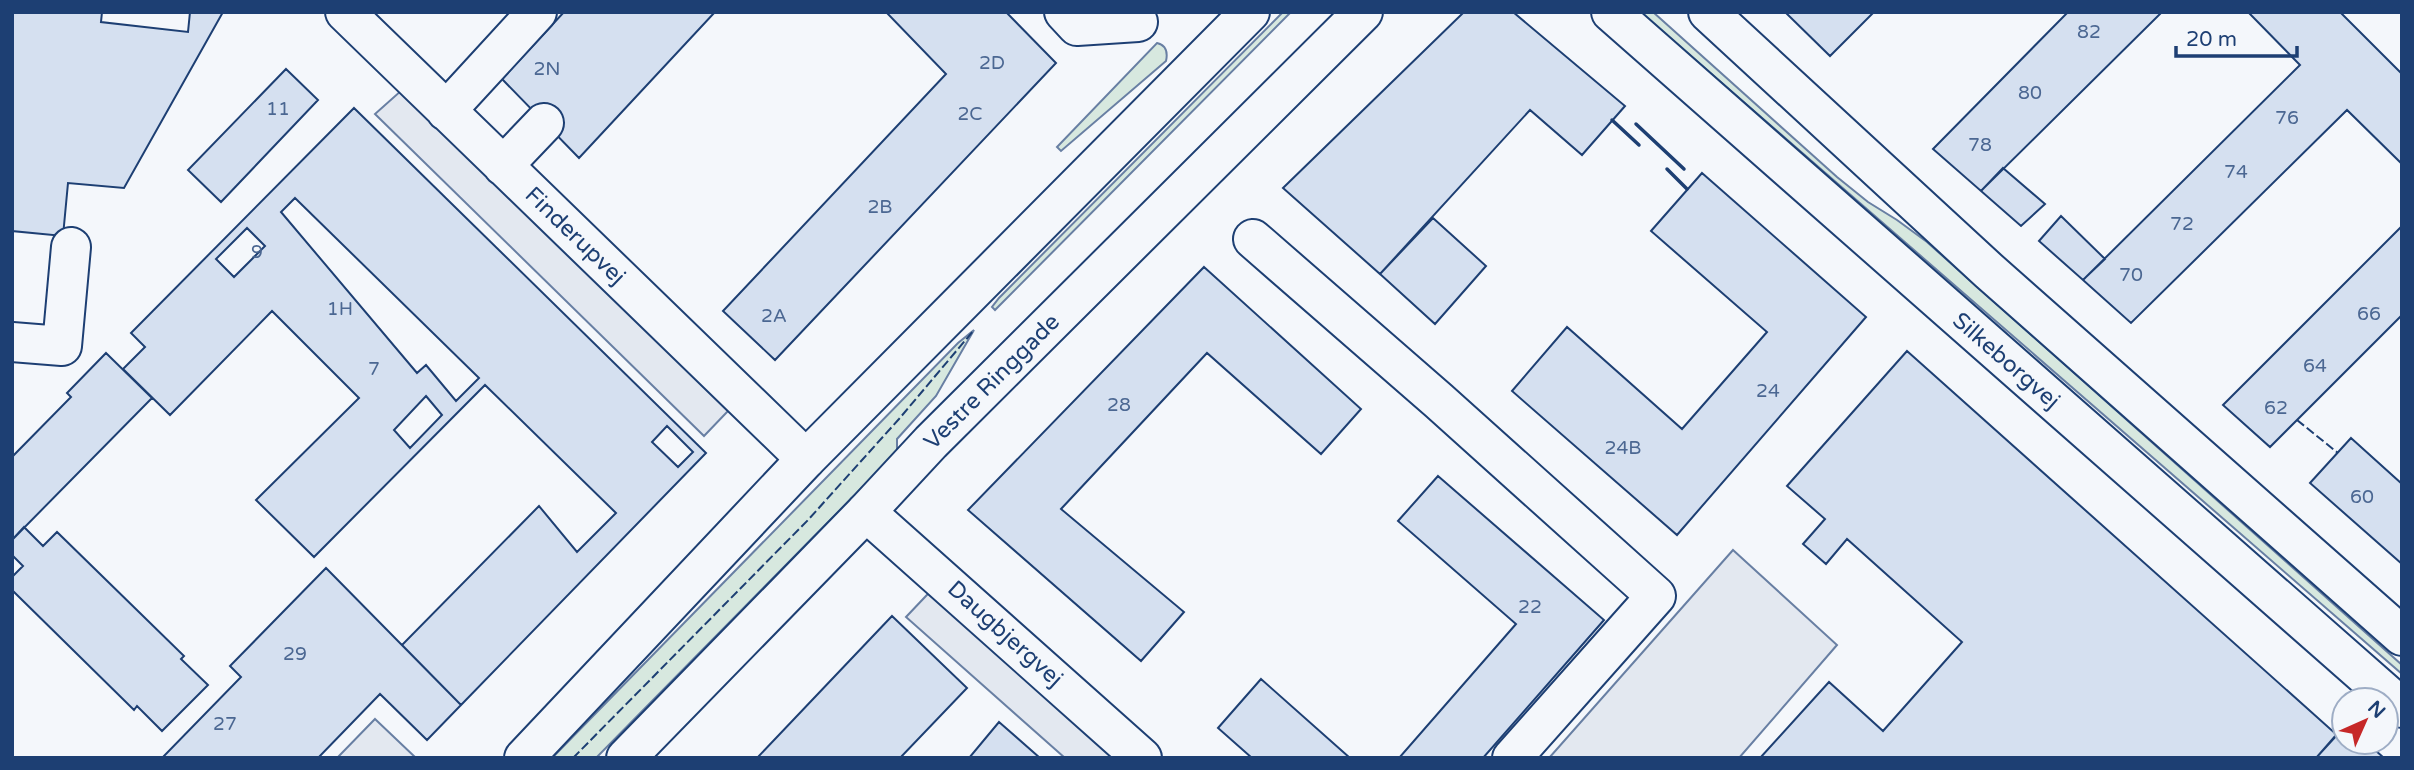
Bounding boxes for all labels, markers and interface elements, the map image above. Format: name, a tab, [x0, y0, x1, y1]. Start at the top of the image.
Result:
scale bar	[2176, 14, 2297, 58]
house number: 82	[2077, 21, 2101, 43]
text: 20 m	[2186, 27, 2237, 52]
house number: 2D	[979, 52, 1005, 74]
house number: 2N	[533, 58, 561, 80]
house number: 80	[2018, 82, 2042, 104]
house number: 11	[266, 98, 290, 120]
house number: 2C	[957, 103, 983, 125]
house number: 76	[2275, 107, 2299, 129]
house number: 78	[1968, 134, 1992, 156]
house number: 74	[2224, 161, 2248, 183]
street label: Finderupvej	[519, 181, 631, 291]
house number: 2B	[867, 196, 893, 218]
house number: 72	[2170, 213, 2194, 235]
house number: 9	[251, 241, 263, 263]
house number: 70	[2119, 264, 2143, 286]
house number: 1H	[327, 298, 353, 320]
house number: 66	[2357, 303, 2381, 325]
house number: 2A	[761, 305, 787, 327]
street label: Silkeborgvej	[1947, 307, 2065, 415]
street label: Vestre Ringgade	[918, 308, 1066, 456]
house number: 64	[2303, 355, 2327, 377]
house number: 7	[368, 358, 380, 380]
house number: 24	[1756, 380, 1780, 402]
house number: 28	[1107, 394, 1131, 416]
house number: 62	[2264, 397, 2288, 419]
house number: 24B	[1604, 437, 1642, 459]
house number: 60	[2350, 486, 2374, 508]
street label: Daugbjergvej	[942, 575, 1068, 693]
house number: 22	[1518, 596, 1542, 618]
house number: 29	[283, 643, 307, 665]
north arrow	[2330, 686, 2400, 756]
text: N	[2363, 697, 2389, 723]
house number: 27	[213, 713, 237, 735]

